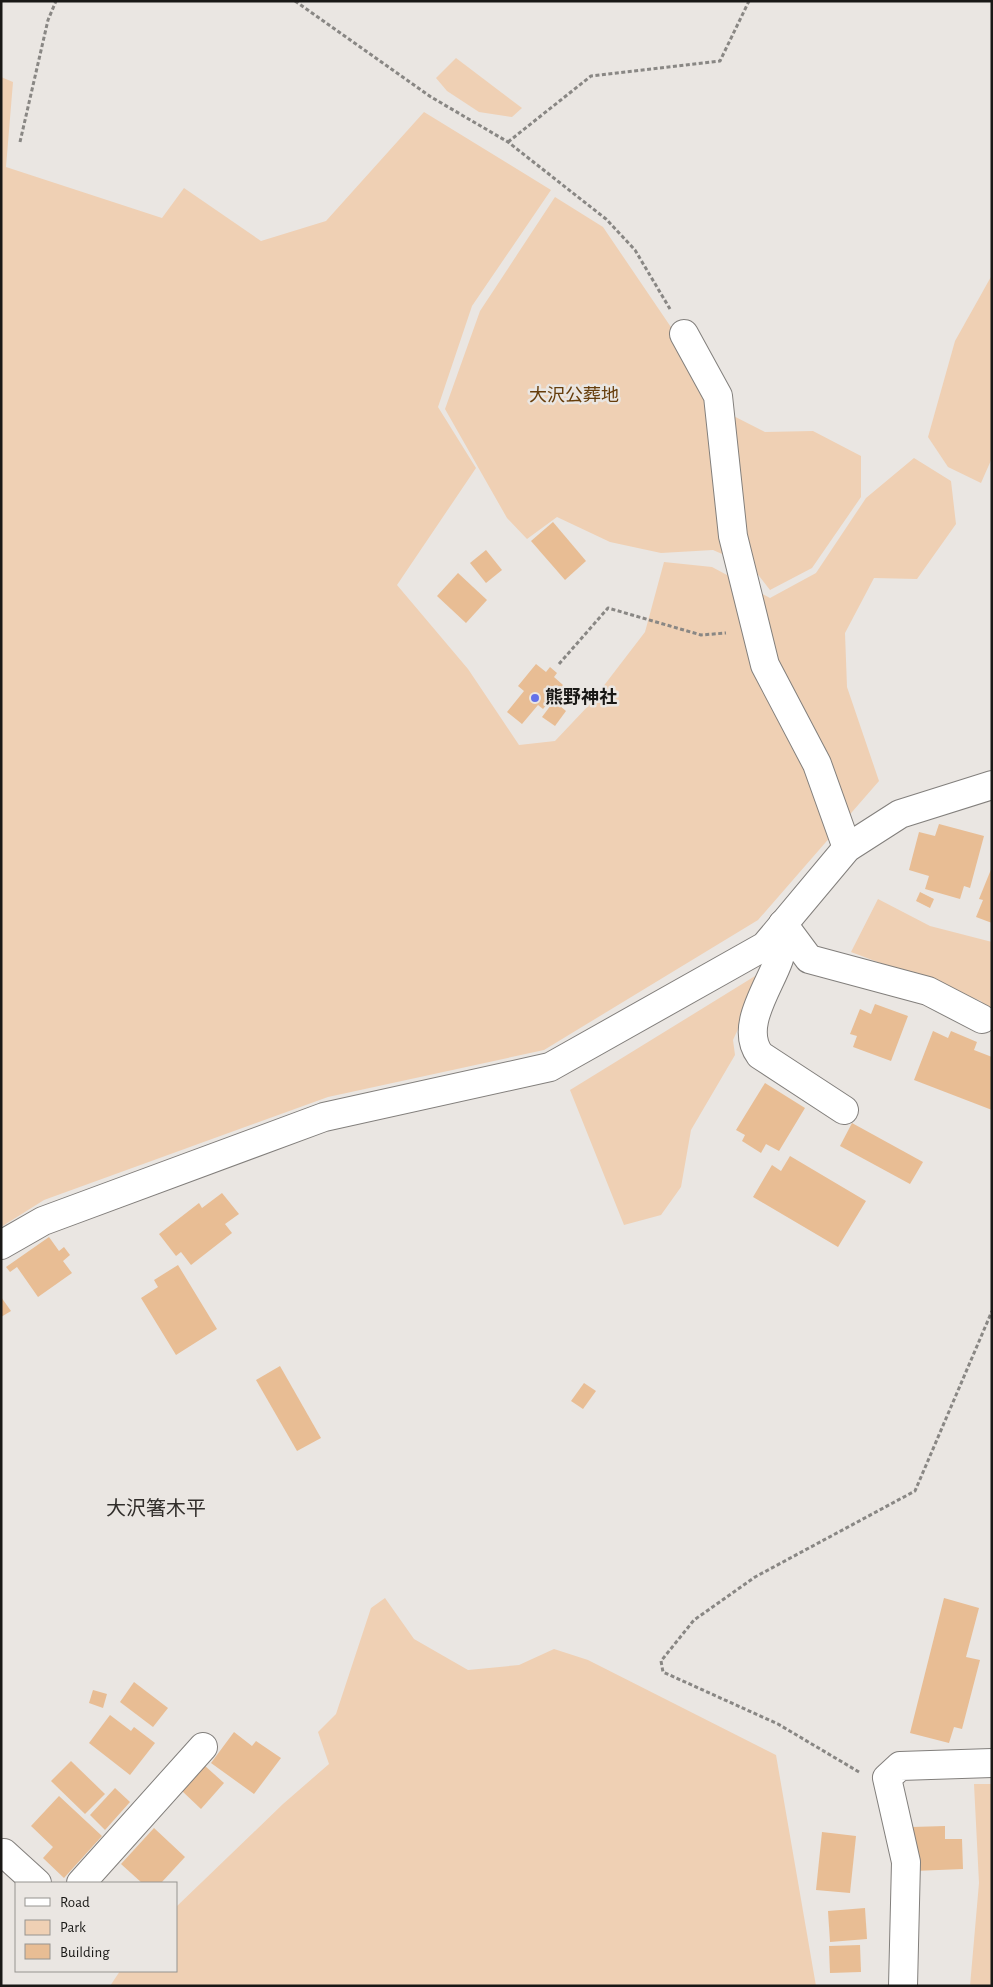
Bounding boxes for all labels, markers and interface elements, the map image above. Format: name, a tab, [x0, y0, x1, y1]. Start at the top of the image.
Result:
park label: 大沢公葬地	[529, 386, 619, 405]
place label: 熊野神社	[545, 687, 617, 707]
marker: 熊野神社	[529, 692, 541, 704]
district label: 大沢箸木平	[106, 1498, 206, 1519]
legend	[15, 1882, 178, 1972]
text: Road	[60, 1895, 90, 1910]
text: Park	[60, 1920, 86, 1935]
text: Building	[60, 1945, 110, 1960]

